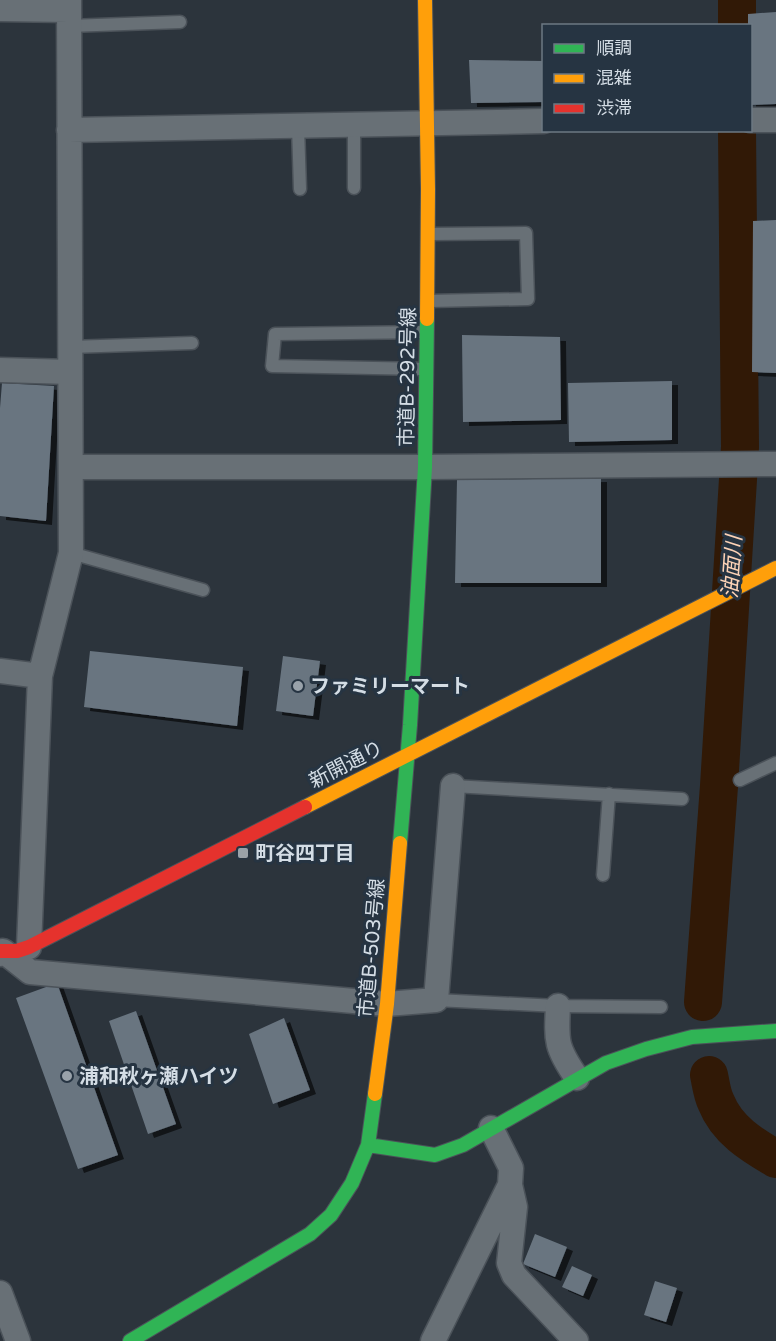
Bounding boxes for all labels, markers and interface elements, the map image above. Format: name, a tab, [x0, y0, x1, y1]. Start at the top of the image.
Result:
legend	[542, 24, 752, 132]
text: 順調	[596, 37, 632, 59]
text: 混雑	[596, 67, 632, 89]
text: 渋滞	[596, 97, 632, 119]
street label: 市道B-292号線	[395, 307, 421, 447]
water label: 油面川	[718, 533, 747, 599]
place label: ファミリーマート	[310, 675, 470, 699]
marker: ファミリーマート	[291, 679, 305, 693]
street label: 新開通り	[305, 736, 388, 794]
place label: 町谷四丁目	[255, 842, 355, 866]
marker: 町谷四丁目	[236, 846, 250, 860]
street label: 市道B-503号線	[354, 877, 390, 1019]
place label: 浦和秋ヶ瀬ハイツ	[79, 1065, 239, 1089]
marker: 浦和秋ヶ瀬ハイツ	[60, 1069, 74, 1083]

